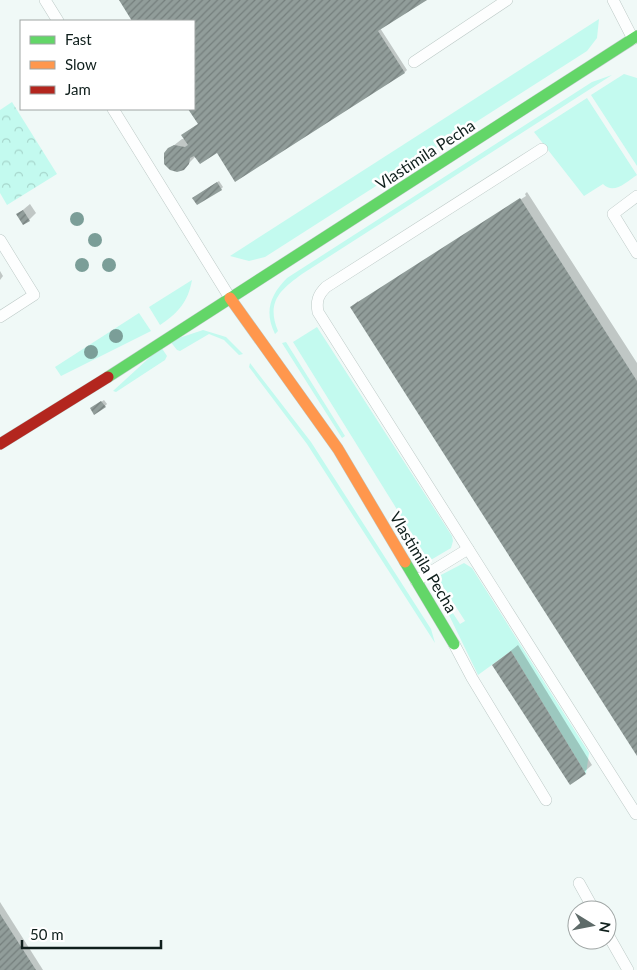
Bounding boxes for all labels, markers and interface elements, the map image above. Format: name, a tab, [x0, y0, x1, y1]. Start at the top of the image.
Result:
legend	[20, 20, 195, 110]
text: Fast	[65, 30, 92, 48]
text: Slow	[65, 55, 97, 73]
text: Jam	[65, 80, 91, 98]
street label: Vlastimila Pecha	[372, 115, 478, 193]
street label: Vlastimila Pecha	[386, 508, 462, 616]
north arrow	[567, 900, 617, 950]
scale bar	[22, 918, 161, 950]
text: N	[596, 921, 615, 934]
text: 50 m	[30, 925, 64, 943]

